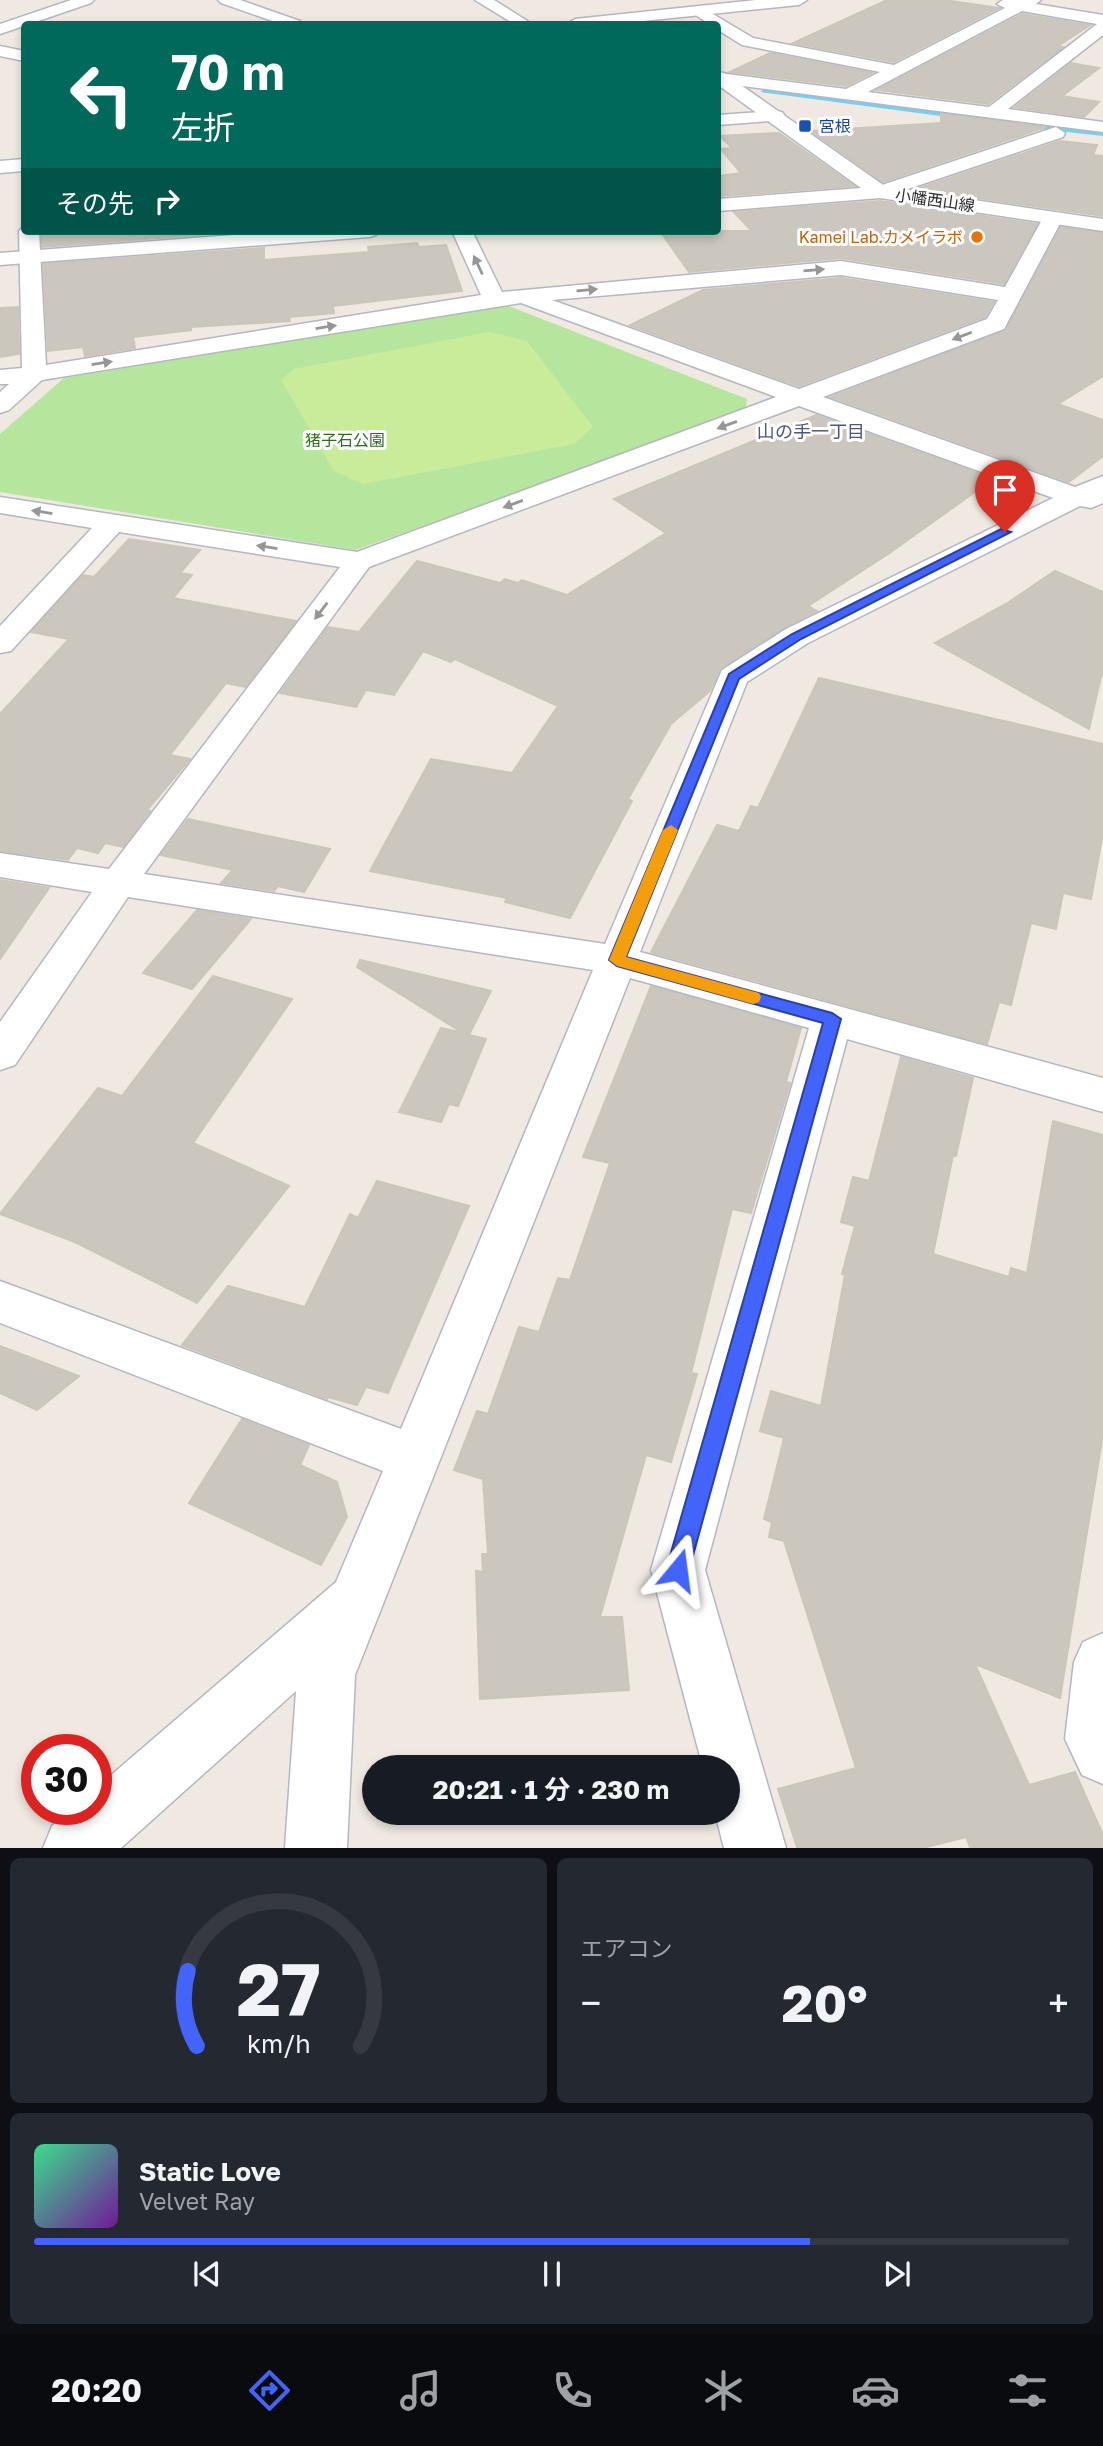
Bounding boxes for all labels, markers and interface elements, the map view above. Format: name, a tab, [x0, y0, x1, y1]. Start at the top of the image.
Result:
text: 70 m	[171, 42, 285, 101]
icon: left	[56, 49, 147, 140]
text: 左折	[171, 108, 235, 146]
place label: 宮根	[819, 116, 851, 136]
marker: 宮根	[797, 118, 813, 134]
icon: right	[148, 182, 186, 220]
street label: 小幡西山線	[894, 185, 976, 215]
text: その先	[56, 188, 134, 219]
place label: Kamei Lab.カメイラボ	[799, 227, 963, 247]
marker: Kamei Lab.カメイラボ	[969, 229, 985, 245]
one-way arrow	[472, 255, 483, 276]
one-way arrow	[803, 264, 825, 275]
one-way arrow	[576, 284, 598, 295]
one-way arrow	[316, 321, 338, 332]
one-way arrow	[952, 331, 973, 342]
one-way arrow	[91, 357, 113, 368]
one-way arrow	[716, 420, 737, 431]
district label: 山の手一丁目	[757, 420, 865, 442]
park label: 猪子石公園	[305, 430, 385, 450]
pin	[975, 460, 1035, 532]
icon: arrive	[986, 471, 1024, 509]
one-way arrow	[503, 499, 524, 510]
one-way arrow	[31, 506, 53, 517]
one-way arrow	[256, 541, 278, 552]
one-way arrow	[314, 602, 328, 621]
position arrow	[641, 1533, 715, 1607]
speed limit sign: 30	[21, 1734, 112, 1825]
text: 20:21 · 1 分 · 230 m	[433, 1774, 669, 1805]
text: エアコン	[581, 1934, 673, 1962]
text: 27	[236, 1946, 320, 2033]
text: 20°	[782, 1971, 868, 2033]
text: −	[581, 1980, 601, 2025]
text: +	[1048, 1980, 1069, 2025]
text: km/h	[246, 2028, 310, 2059]
text: Static Love	[139, 2156, 281, 2187]
text: Velvet Ray	[139, 2187, 255, 2215]
icon: previous	[188, 2255, 226, 2293]
icon: pause	[533, 2255, 571, 2293]
icon: next	[878, 2255, 916, 2293]
icon: directions	[245, 2366, 294, 2415]
icon: music	[396, 2366, 445, 2415]
icon: phone	[548, 2366, 597, 2415]
icon: climate	[699, 2366, 748, 2415]
icon: car	[851, 2366, 900, 2415]
icon: filters	[1003, 2366, 1052, 2415]
text: 20:20	[51, 2371, 142, 2409]

